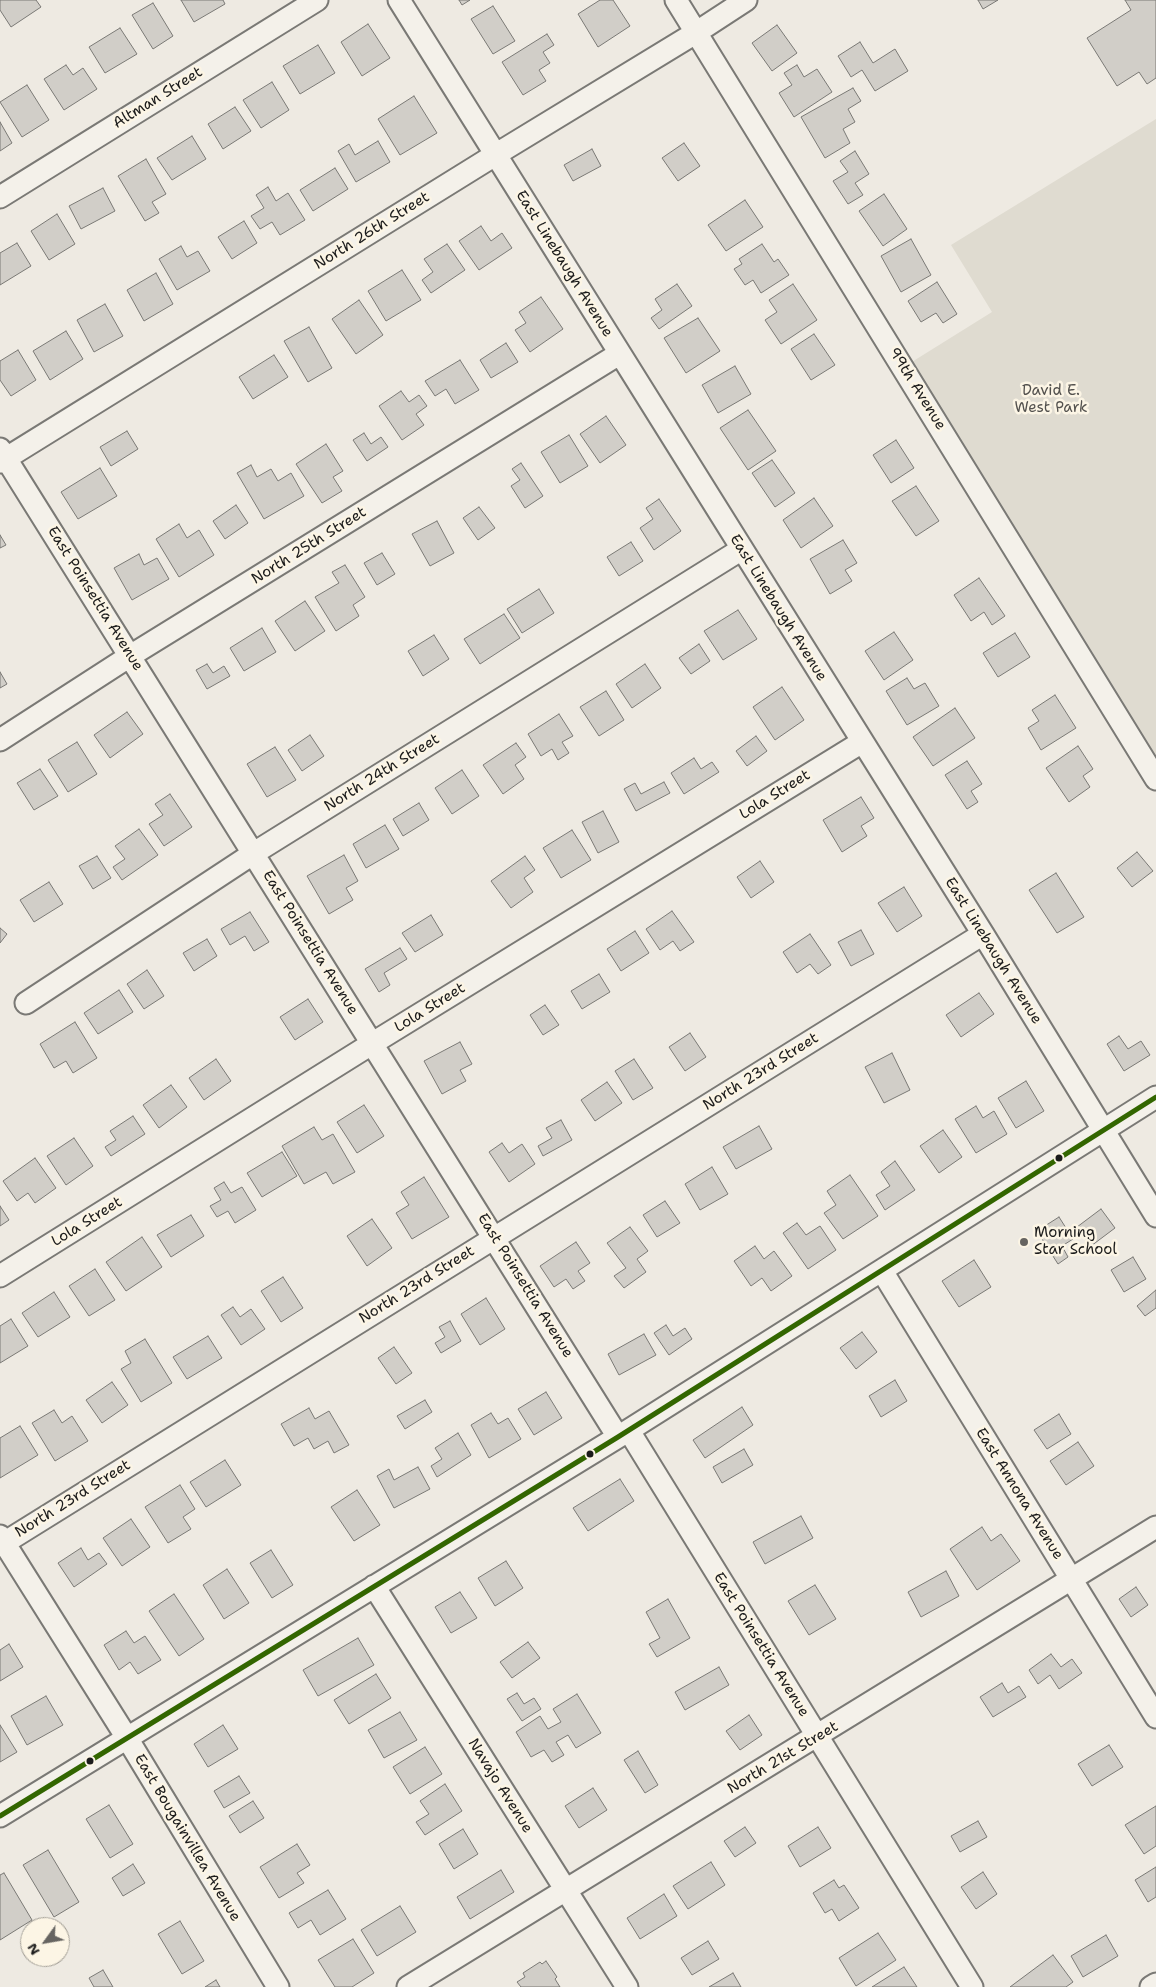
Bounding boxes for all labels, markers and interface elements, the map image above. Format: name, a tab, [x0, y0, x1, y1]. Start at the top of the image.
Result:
street label: Altman Street	[110, 63, 206, 133]
street label: East Linebaugh Avenue	[511, 187, 617, 341]
street label: North 26th Street	[311, 188, 433, 274]
street label: 99th Avenue	[884, 344, 950, 434]
park label: David E. West Park	[1014, 382, 1088, 417]
street label: North 25th Street	[248, 503, 370, 589]
street label: East Poinsettia Avenue	[43, 524, 147, 674]
street label: East Linebaugh Avenue	[725, 531, 831, 685]
street label: North 24th Street	[321, 730, 443, 816]
street label: Lola Street	[736, 766, 814, 824]
street label: East Poinsettia Avenue	[258, 868, 362, 1018]
street label: East Linebaugh Avenue	[940, 874, 1046, 1028]
street label: Lola Street	[391, 979, 469, 1037]
street label: North 23rd Street	[700, 1029, 822, 1115]
unlabelled marker	[1054, 1153, 1064, 1163]
street label: Lola Street	[48, 1193, 126, 1251]
street label: East Poinsettia Avenue	[473, 1211, 577, 1361]
place label: Morning Star School	[1034, 1224, 1117, 1259]
marker: Morning Star School	[1018, 1236, 1030, 1248]
street label: North 23rd Street	[356, 1242, 478, 1328]
street label: East Annona Avenue	[971, 1425, 1067, 1563]
unlabelled marker	[585, 1449, 595, 1459]
street label: North 23rd Street	[12, 1456, 134, 1542]
street label: East Poinsettia Avenue	[709, 1570, 813, 1720]
street label: North 21st Street	[724, 1718, 842, 1798]
street label: Navajo Avenue	[464, 1735, 536, 1837]
street label: East Bougainvillea Avenue	[130, 1751, 244, 1925]
unlabelled marker	[85, 1756, 95, 1766]
north arrow	[20, 1917, 70, 1967]
text: N	[23, 1940, 44, 1959]

